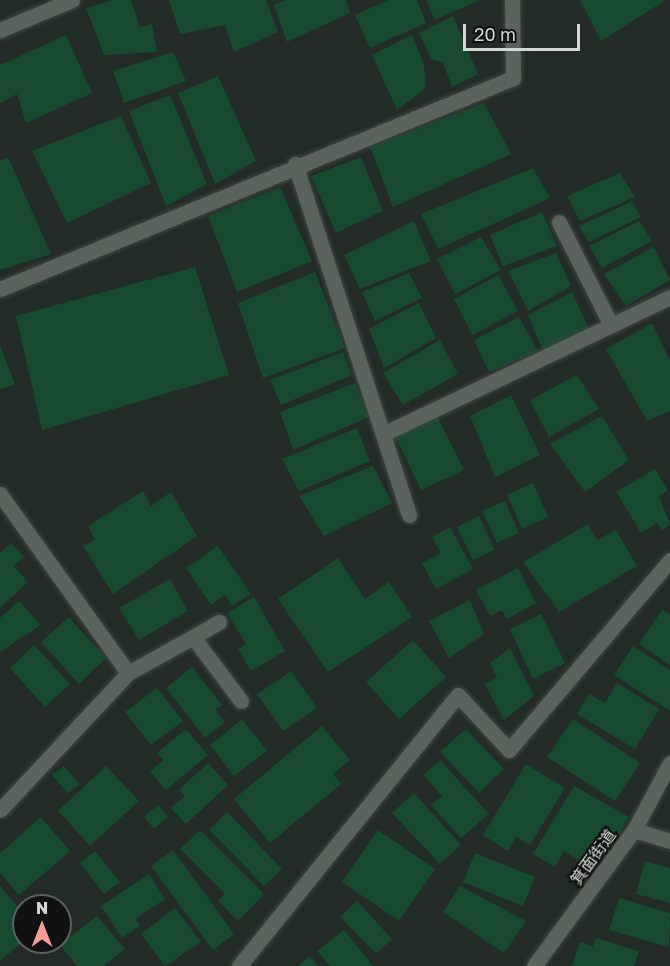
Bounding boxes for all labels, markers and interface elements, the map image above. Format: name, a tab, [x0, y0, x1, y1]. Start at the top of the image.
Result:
scale bar	[466, 12, 583, 50]
text: 20 m	[474, 23, 516, 45]
street label: 箕面街道	[566, 825, 620, 889]
north arrow	[12, 894, 72, 954]
text: N	[36, 898, 48, 918]

